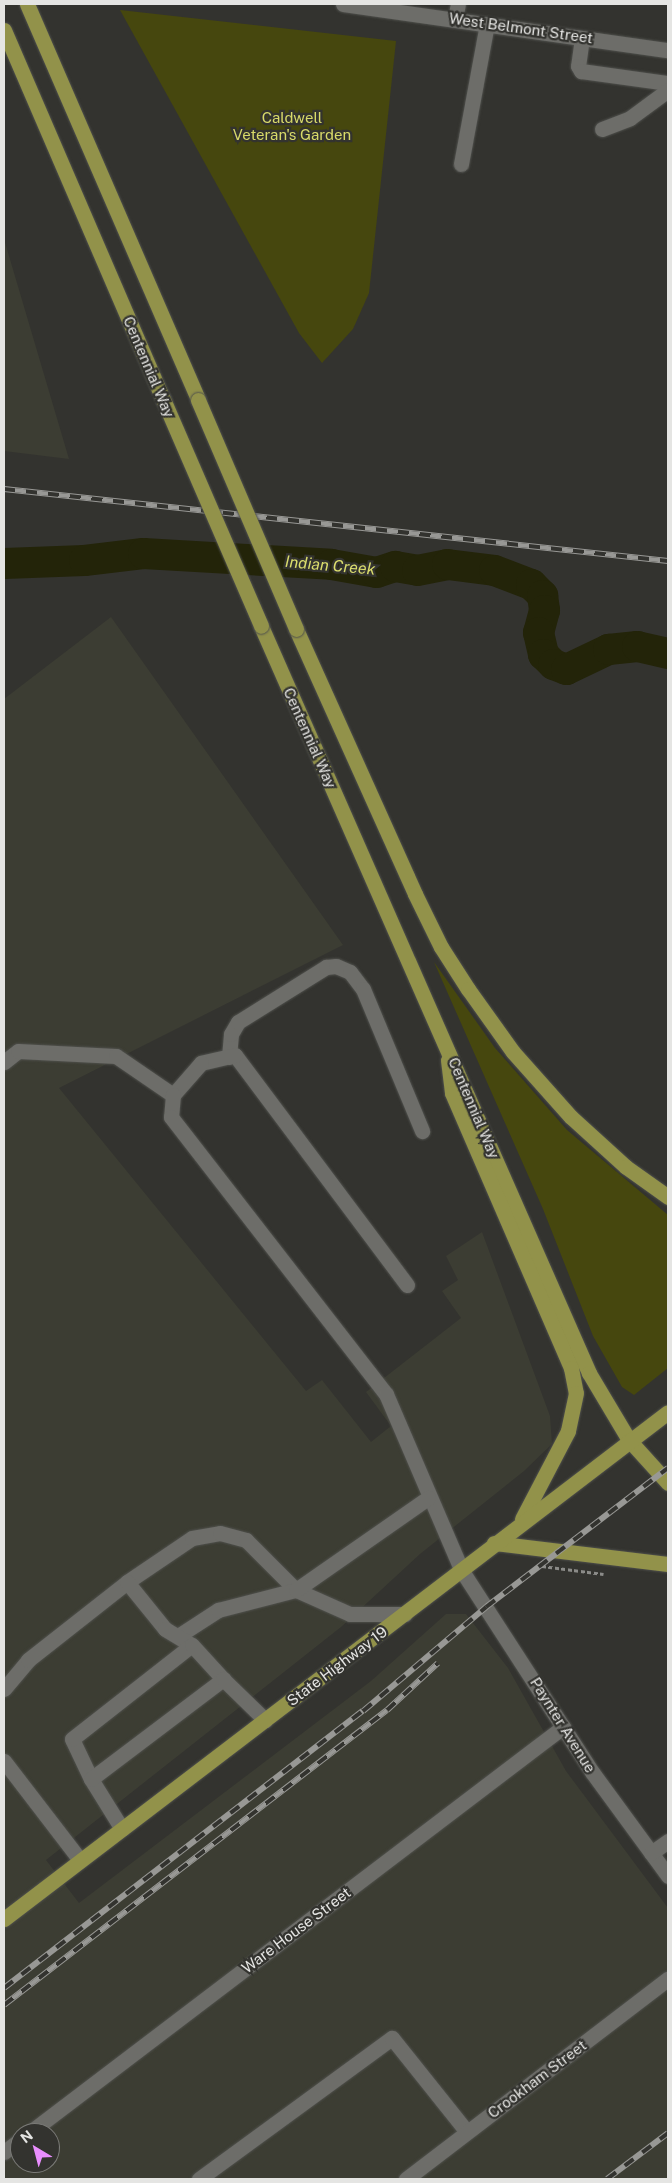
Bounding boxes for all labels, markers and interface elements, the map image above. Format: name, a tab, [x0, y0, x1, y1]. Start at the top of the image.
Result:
street label: West Belmont Street	[448, 9, 594, 47]
park label: Caldwell Veteran's Garden	[233, 108, 351, 143]
street label: Centennial Way	[120, 314, 178, 420]
water label: Indian Creek	[284, 552, 376, 580]
street label: Centennial Way	[280, 685, 340, 791]
street label: Centennial Way	[445, 1055, 503, 1161]
street label: State Highway 19	[283, 1622, 391, 1710]
street label: Paynter Avenue	[526, 1674, 600, 1776]
street label: Ware House Street	[238, 1883, 354, 1977]
street label: Crookham Street	[484, 2036, 590, 2122]
north arrow	[10, 2123, 60, 2173]
text: N	[17, 2127, 36, 2147]

